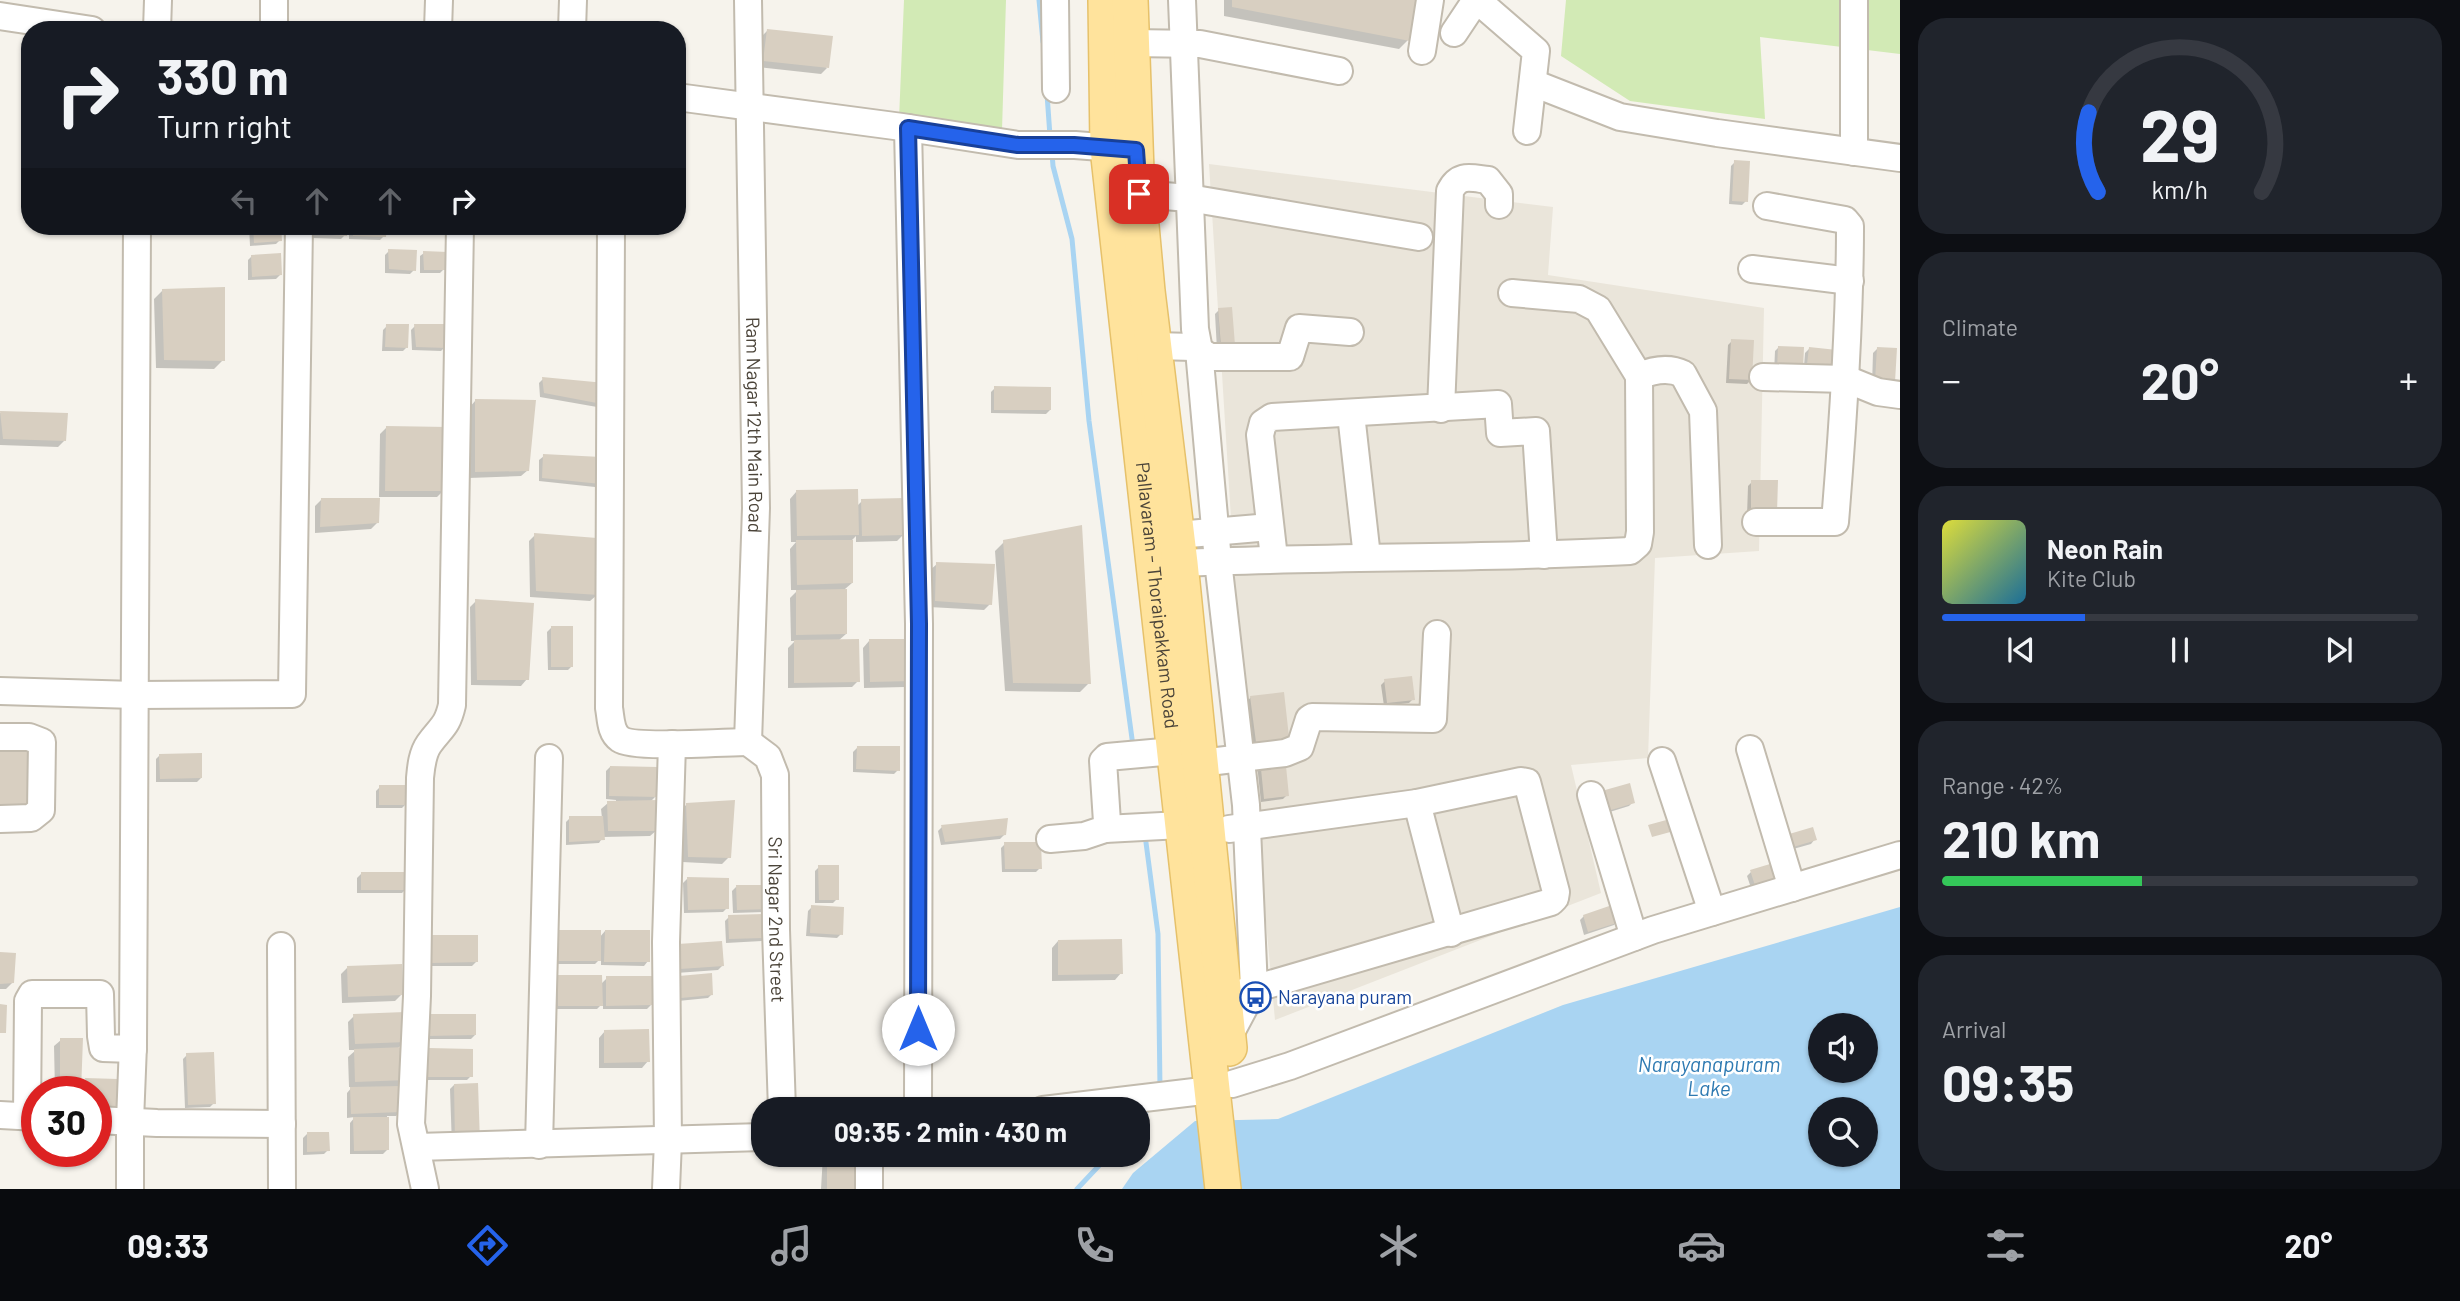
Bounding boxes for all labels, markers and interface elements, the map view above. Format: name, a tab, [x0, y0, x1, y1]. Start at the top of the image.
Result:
text: 330 m	[157, 46, 289, 105]
icon: right	[42, 49, 133, 140]
text: 29	[2140, 89, 2220, 177]
text: Turn right	[157, 106, 292, 144]
pin	[1109, 164, 1169, 224]
text: km/h	[2152, 174, 2208, 204]
icon: arrive	[1120, 175, 1158, 213]
icon: left	[225, 182, 263, 220]
icon: ahead	[298, 182, 336, 220]
icon: ahead	[371, 182, 409, 220]
icon: right	[444, 182, 482, 220]
text: Climate	[1942, 313, 2018, 341]
street label: Ram Nagar 12th Main Road	[742, 317, 768, 533]
text: 20°	[2141, 348, 2219, 410]
text: −	[1942, 356, 1961, 402]
text: +	[2399, 356, 2418, 402]
street label: Pallavaram - Thoraipakkam Road	[1132, 461, 1184, 730]
text: Neon Rain	[2047, 533, 2163, 564]
text: Kite Club	[2047, 564, 2136, 592]
icon: previous	[2002, 631, 2040, 669]
icon: pause	[2161, 631, 2199, 669]
icon: next	[2320, 631, 2358, 669]
text: Range · 42%	[1942, 771, 2063, 799]
text: 210 km	[1942, 806, 2100, 868]
street label: Sri Nagar 2nd Street	[764, 836, 790, 1003]
bus stop icon: Narayana puram	[1238, 980, 1272, 1014]
place label: Narayana puram	[1278, 985, 1412, 1008]
position arrow	[881, 992, 955, 1066]
map controls	[1808, 1013, 1878, 1167]
button: sound	[1808, 1013, 1878, 1083]
text: Arrival	[1942, 1015, 2006, 1043]
text: 09:35	[1942, 1050, 2074, 1112]
water label: Narayanapuram Lake	[1638, 1051, 1780, 1100]
speed limit sign: 30	[21, 1076, 112, 1167]
button: search	[1808, 1097, 1878, 1167]
text: 09:35 · 2 min · 430 m	[834, 1116, 1067, 1147]
icon: directions	[463, 1221, 512, 1270]
icon: music	[767, 1221, 816, 1270]
icon: phone	[1070, 1221, 1119, 1270]
icon: climate	[1374, 1221, 1423, 1270]
icon: car	[1677, 1221, 1726, 1270]
icon: filters	[1981, 1221, 2030, 1270]
text: 09:33	[127, 1226, 209, 1264]
text: 20°	[2284, 1226, 2333, 1264]

